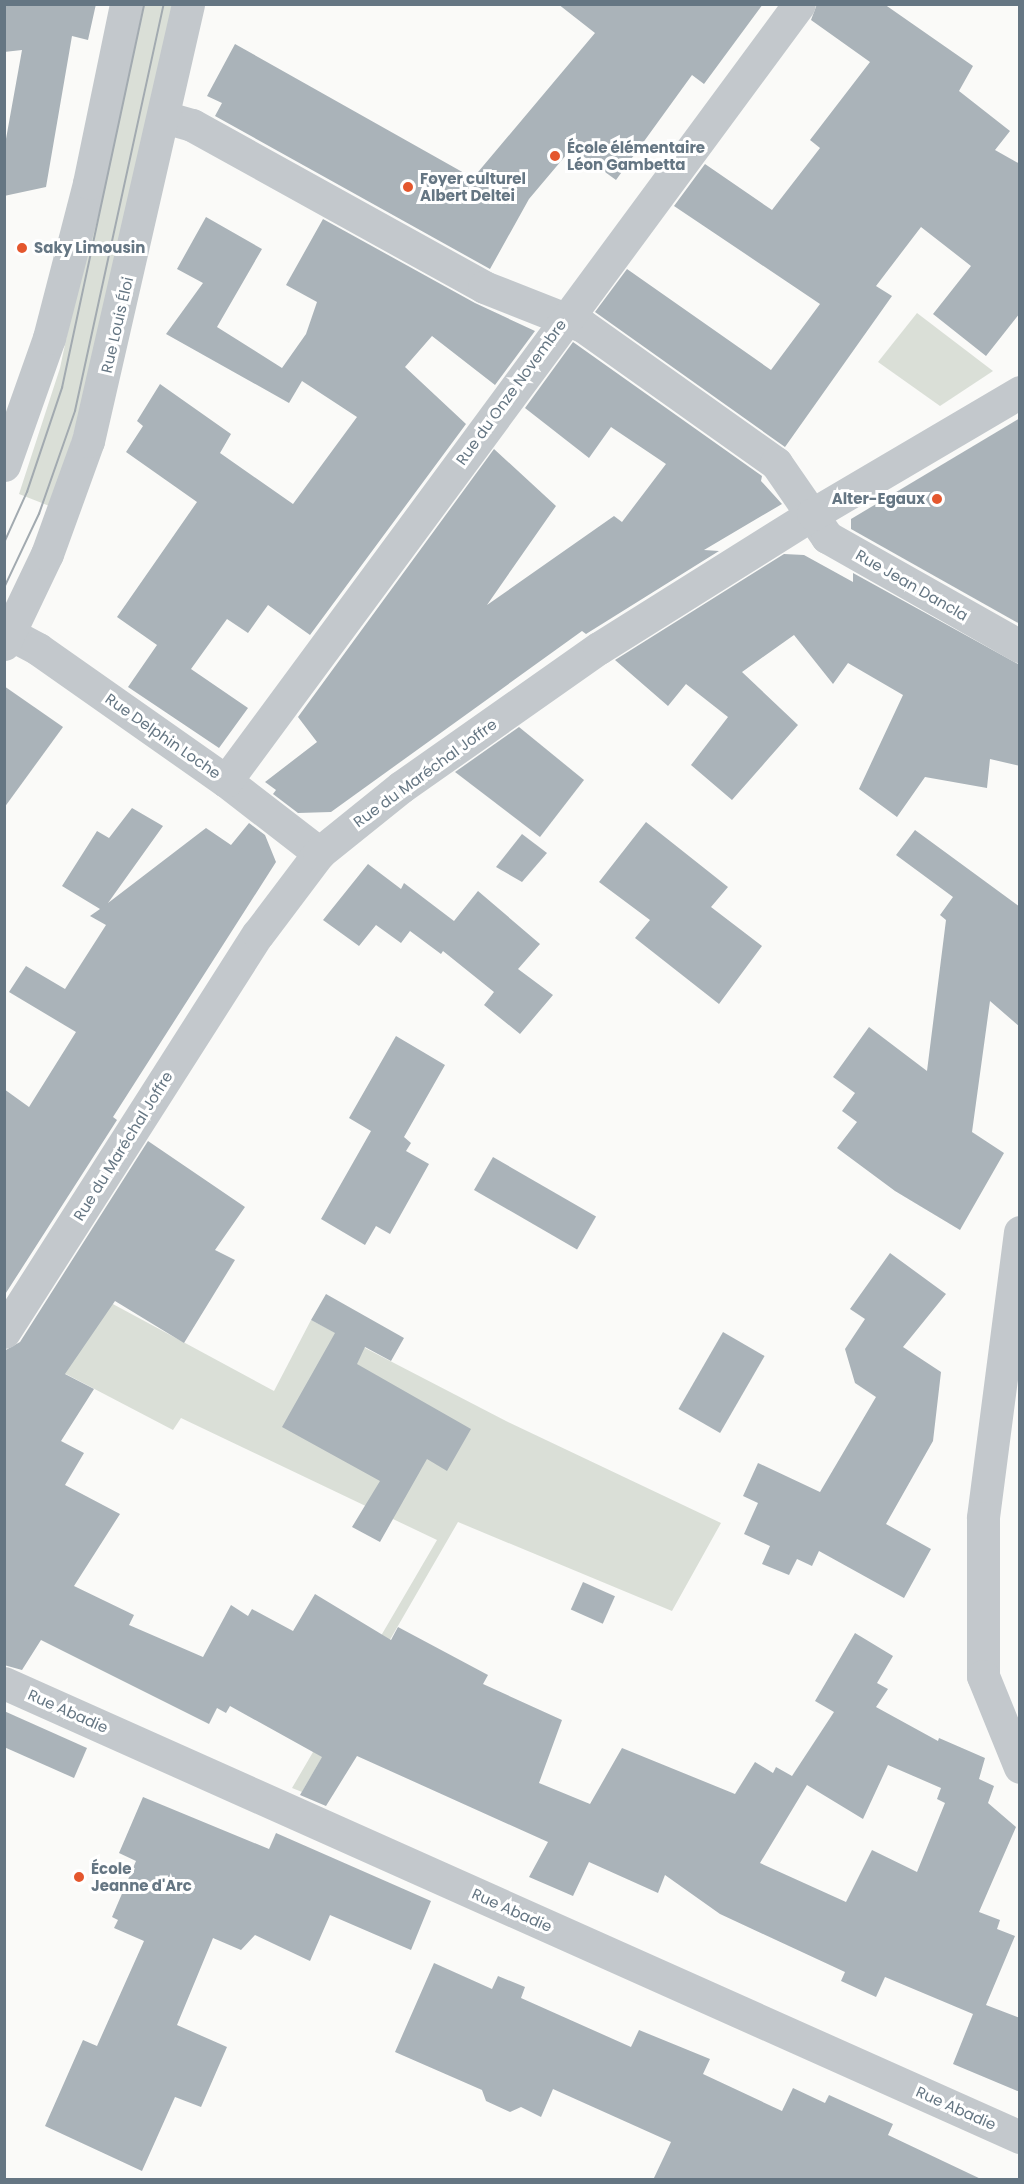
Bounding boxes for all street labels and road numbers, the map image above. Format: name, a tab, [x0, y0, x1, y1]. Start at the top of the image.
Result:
street label: Rue Louis Éloi	[97, 275, 137, 375]
street label: Rue du Onze Novembre	[452, 316, 570, 468]
street label: Rue Jean Dancla	[853, 546, 971, 624]
street label: Rue Delphin Loche	[102, 689, 224, 783]
street label: Rue du Maréchal Joffre	[350, 715, 500, 831]
street label: Rue du Maréchal Joffre	[70, 1068, 176, 1224]
street label: Rue Abadie	[25, 1685, 111, 1737]
street label: Rue Abadie	[469, 1884, 555, 1936]
street label: Rue Abadie	[913, 2082, 999, 2134]

